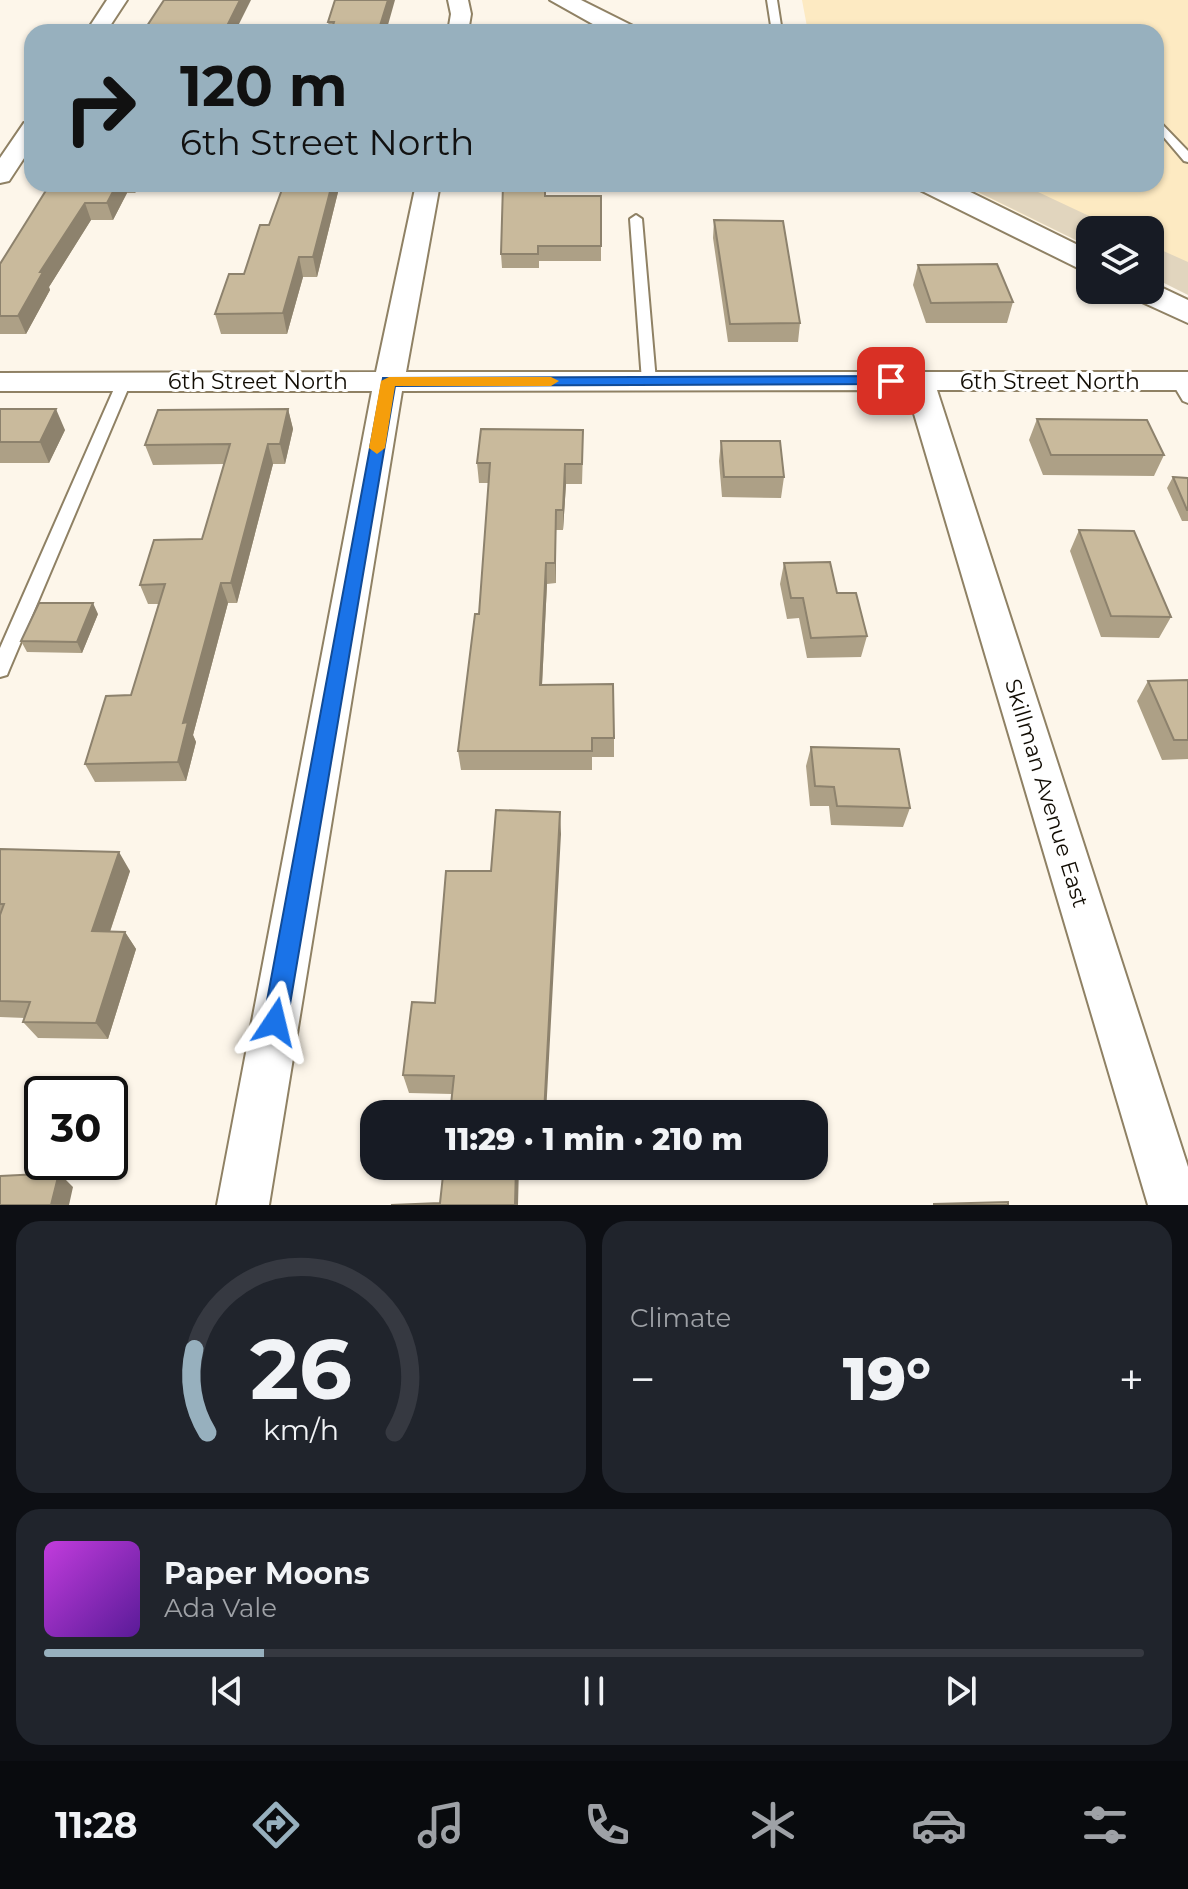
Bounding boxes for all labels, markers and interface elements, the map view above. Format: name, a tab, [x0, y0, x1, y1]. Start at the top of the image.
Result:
text: 120 m	[180, 52, 348, 120]
icon: right	[48, 56, 152, 160]
text: 6th Street North	[180, 120, 474, 164]
map controls	[1076, 216, 1164, 304]
button: layers	[1076, 216, 1164, 304]
pin	[857, 347, 925, 415]
icon: arrive	[869, 359, 913, 403]
street label: 6th Street North	[168, 368, 348, 395]
street label: 6th Street North	[960, 368, 1140, 395]
street label: Skillman Avenue East	[999, 676, 1094, 911]
position arrow	[233, 980, 317, 1064]
speed limit sign: 30	[24, 1076, 128, 1180]
text: 11:29 · 1 min · 210 m	[445, 1121, 743, 1158]
text: Climate	[630, 1302, 731, 1334]
text: 26	[250, 1318, 352, 1420]
text: 19°	[843, 1342, 931, 1415]
text: −	[630, 1352, 655, 1406]
text: +	[1119, 1352, 1144, 1406]
text: km/h	[263, 1412, 339, 1447]
text: Paper Moons	[164, 1555, 370, 1592]
text: Ada Vale	[164, 1592, 277, 1624]
icon: previous	[205, 1669, 249, 1713]
icon: pause	[572, 1669, 616, 1713]
icon: next	[939, 1669, 983, 1713]
icon: directions	[248, 1797, 304, 1853]
icon: music	[413, 1797, 469, 1853]
icon: phone	[579, 1797, 635, 1853]
icon: climate	[745, 1797, 801, 1853]
icon: car	[911, 1797, 967, 1853]
icon: filters	[1077, 1797, 1133, 1853]
text: 11:28	[55, 1803, 138, 1847]

